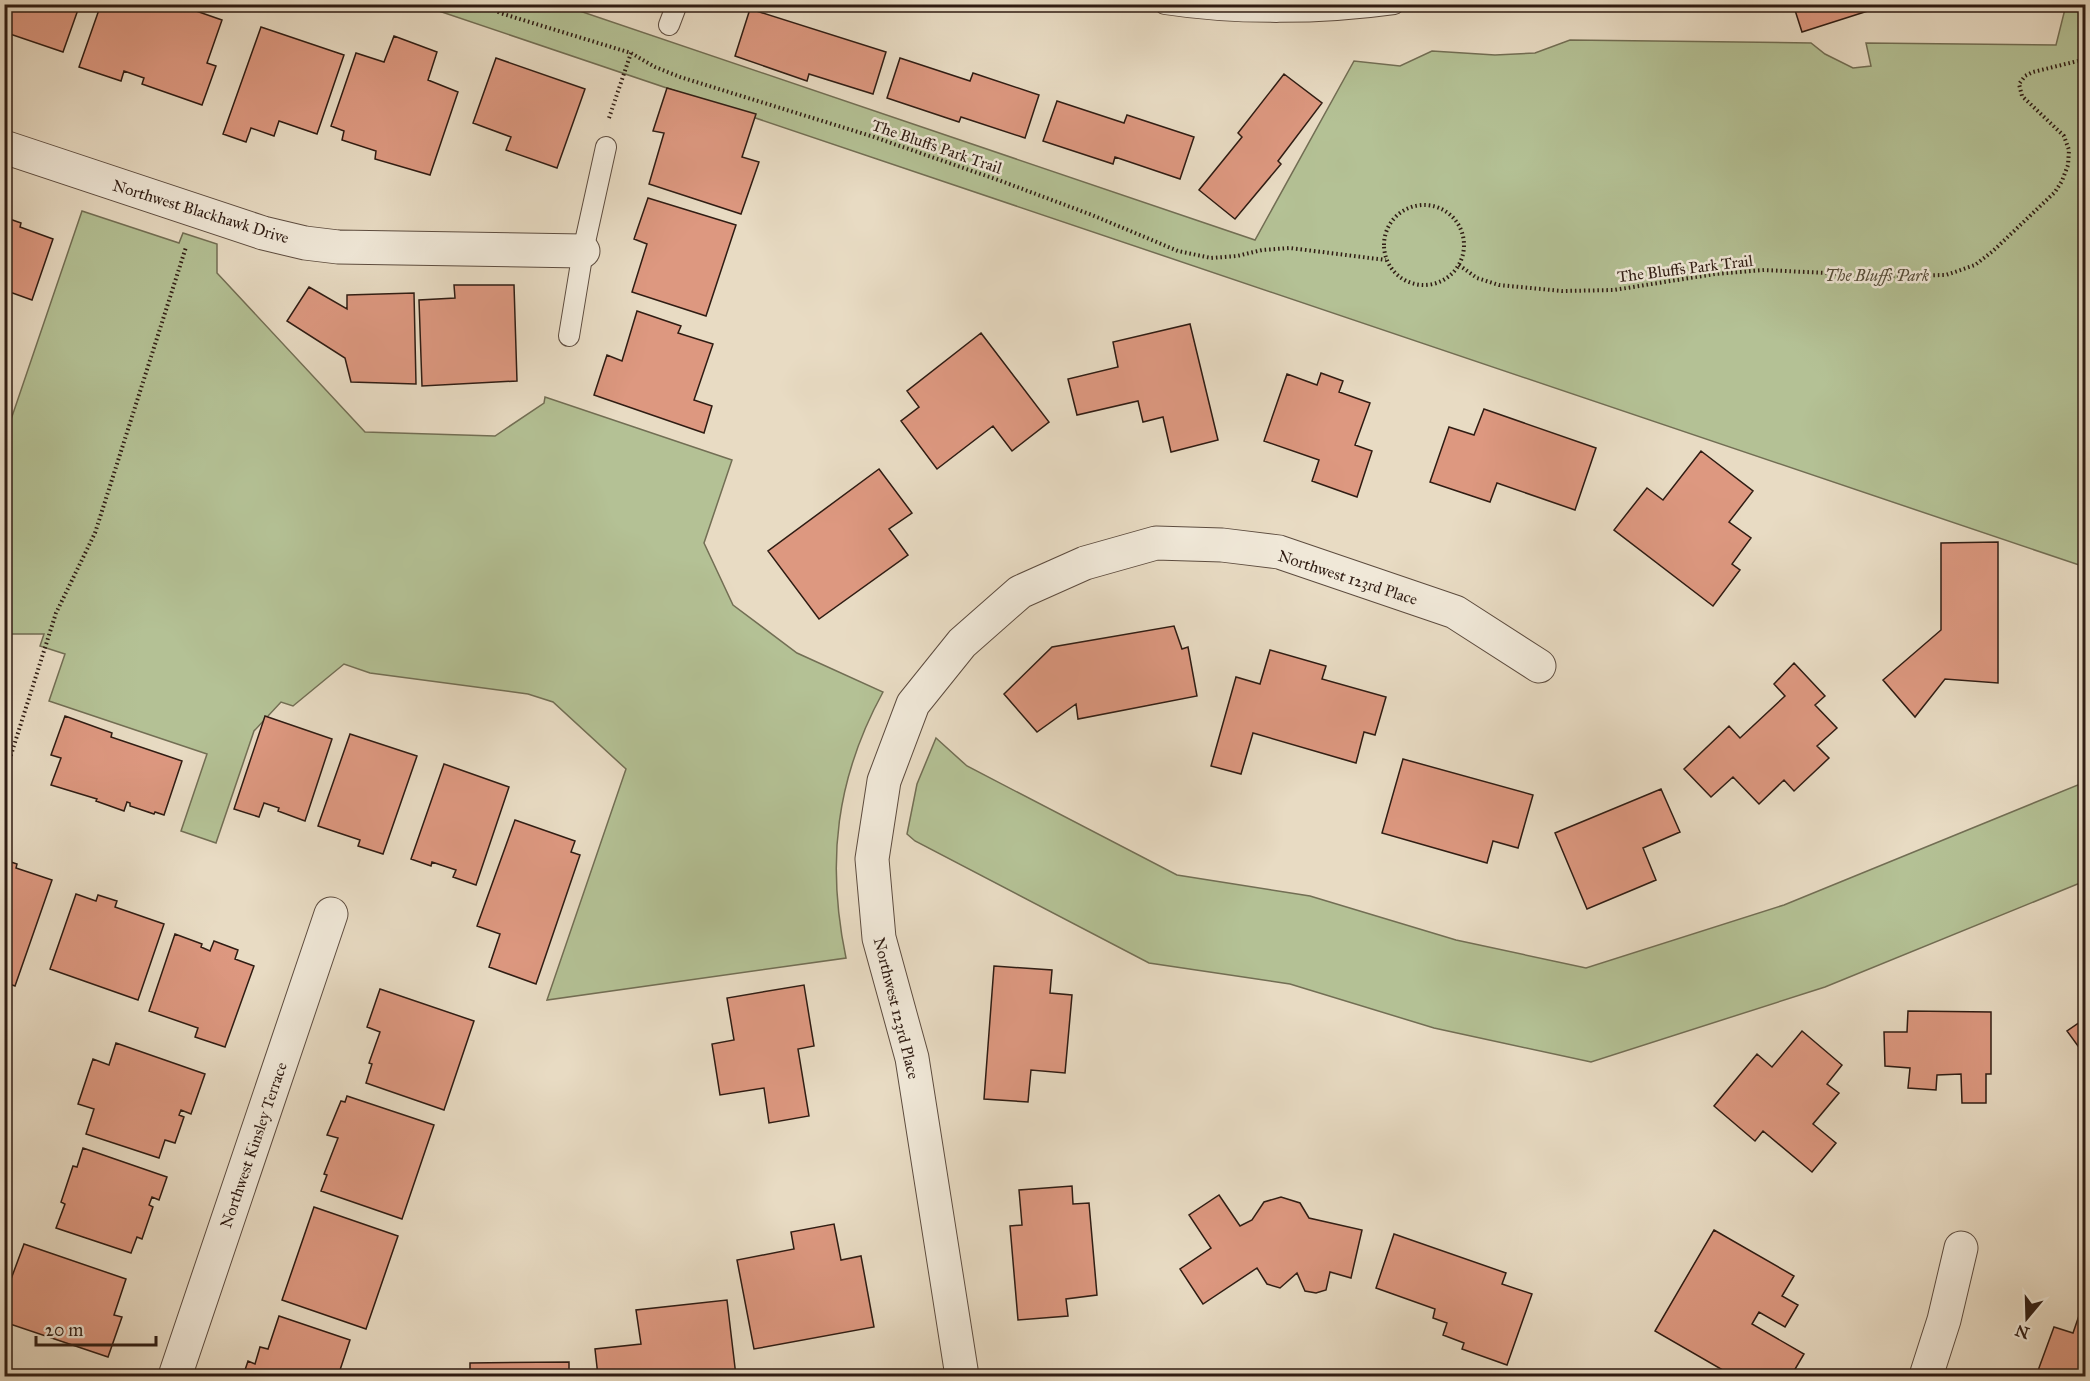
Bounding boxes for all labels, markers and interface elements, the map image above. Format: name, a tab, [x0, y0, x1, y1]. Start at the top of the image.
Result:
street label: The Bluffs Park Trail	[869, 115, 1005, 178]
street label: Northwest Blackhawk Drive	[110, 176, 292, 247]
street label: The Bluffs Park Trail	[1616, 251, 1755, 286]
park label: The Bluffs Park	[1825, 266, 1929, 286]
street label: Northwest 123rd Place	[1276, 546, 1420, 609]
street label: Northwest 123rd Place	[870, 935, 923, 1081]
street label: Northwest Kinsley Terrace	[216, 1059, 291, 1231]
north arrow	[1997, 1288, 2057, 1348]
scale bar	[36, 1309, 156, 1347]
text: 20 m	[45, 1319, 83, 1341]
text: N	[2012, 1320, 2032, 1343]

